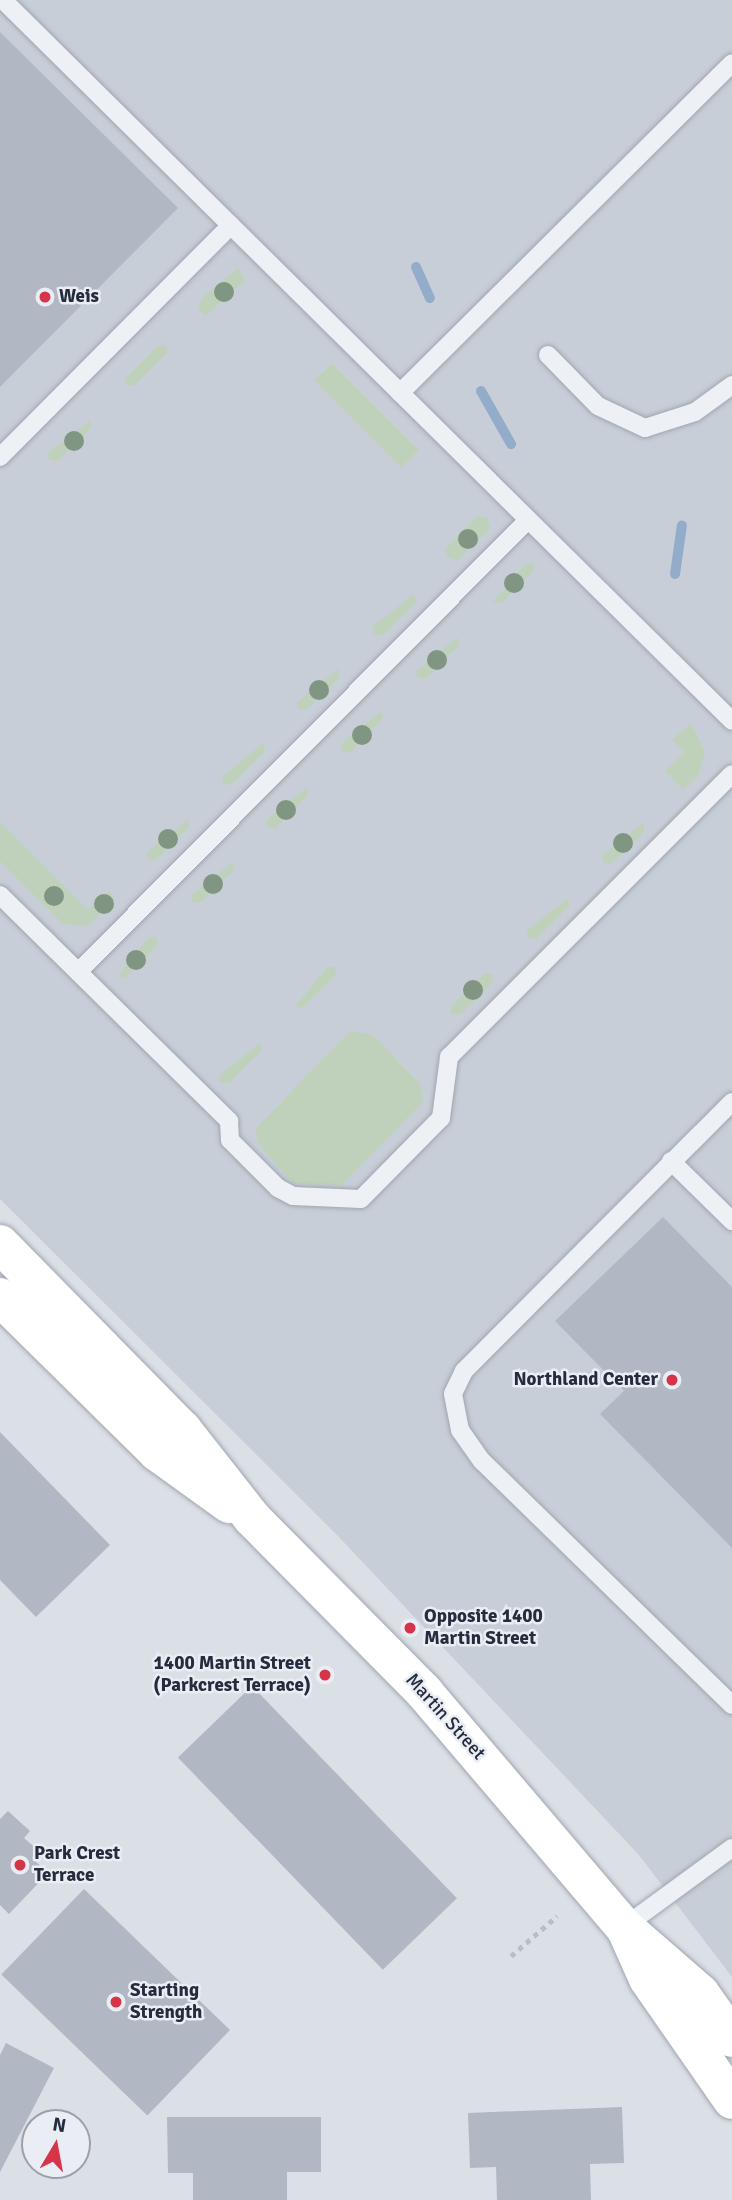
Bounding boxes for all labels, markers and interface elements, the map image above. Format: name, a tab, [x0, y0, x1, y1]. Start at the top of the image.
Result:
place label: Weis	[59, 286, 99, 308]
marker: Weis	[37, 289, 53, 305]
place label: Northland Center	[513, 1369, 658, 1391]
marker: Northland Center	[664, 1372, 680, 1388]
place label: Opposite 1400 Martin Street	[424, 1606, 543, 1650]
marker: Opposite 1400 Martin Street	[402, 1620, 418, 1636]
place label: 1400 Martin Street (Parkcrest Terrace)	[153, 1653, 311, 1697]
marker: 1400 Martin Street (Parkcrest Terrace)	[317, 1667, 333, 1683]
street label: Martin Street	[400, 1669, 490, 1765]
place label: Park Crest Terrace	[34, 1843, 120, 1887]
marker: Park Crest Terrace	[12, 1857, 28, 1873]
place label: Starting Strength	[130, 1980, 202, 2024]
marker: Starting Strength	[108, 1994, 124, 2010]
north arrow	[21, 2109, 91, 2179]
text: N	[51, 2112, 68, 2138]

